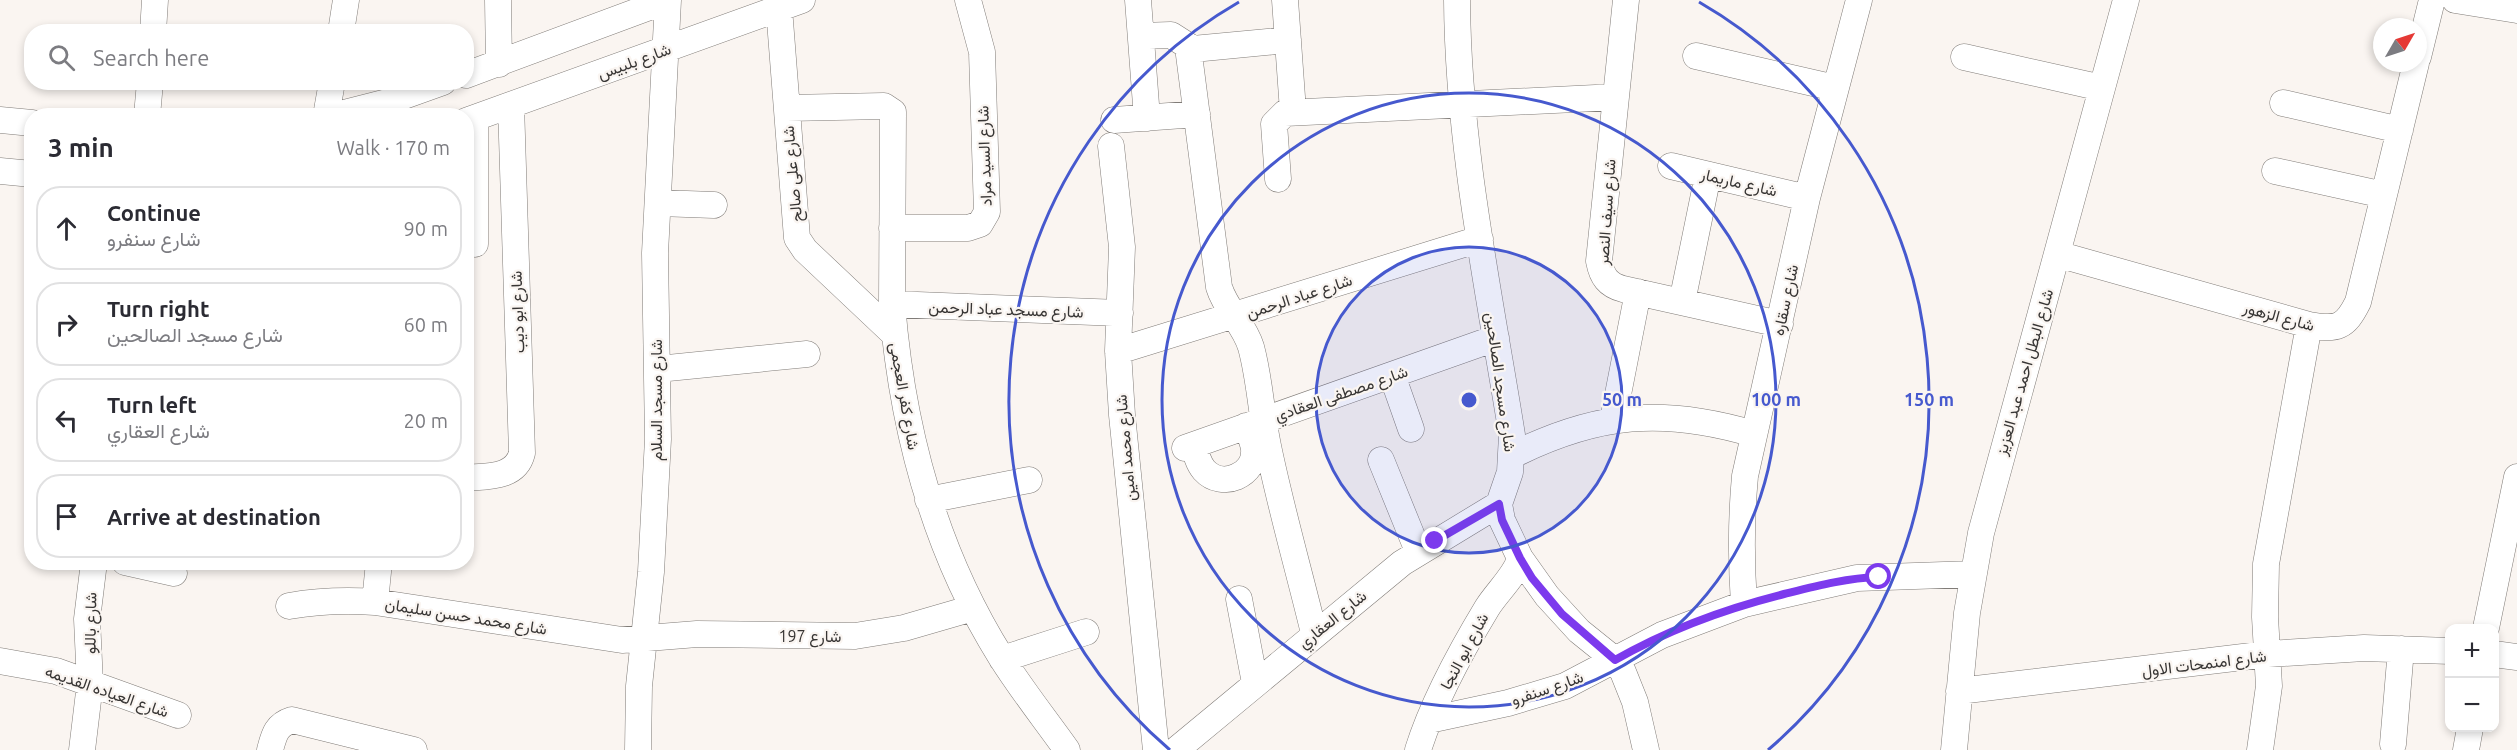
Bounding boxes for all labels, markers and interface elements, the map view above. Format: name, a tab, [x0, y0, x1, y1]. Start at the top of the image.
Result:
north arrow	[2373, 18, 2427, 72]
search box	[24, 24, 474, 90]
street label: شارع بلبيس	[595, 39, 674, 85]
icon: search	[45, 41, 78, 74]
text: Search here	[93, 45, 209, 70]
street label: شارع السيد مراد	[973, 105, 998, 207]
street label: شارع على صالح	[779, 125, 808, 223]
text: 3 min	[48, 133, 114, 162]
text: Walk · 170 m	[337, 136, 450, 159]
street label: شارع سيف النصر	[1593, 158, 1622, 267]
street label: شارع ماريمار	[1697, 164, 1779, 202]
text: Continue	[107, 200, 201, 225]
icon: ahead	[50, 212, 83, 245]
text: 90 m	[404, 217, 448, 240]
text: شارع سنفرو	[107, 227, 201, 250]
street label: شارع سقاره	[1769, 263, 1804, 338]
street label: شارع ابو ديب	[507, 270, 530, 354]
street label: شارع عباد الرحمن	[1244, 270, 1355, 324]
street label: شارع البطل احمد عبد العزيز	[1991, 287, 2059, 459]
text: Turn right	[107, 296, 209, 321]
street label: شارع مسجد عباد الرحمن	[928, 297, 1084, 324]
street label: شارع الزهور	[2240, 298, 2316, 337]
icon: right	[50, 308, 83, 341]
street label: شارع مسجد الصالحين	[1479, 311, 1520, 453]
text: 60 m	[404, 313, 448, 336]
text: شارع مسجد الصالحين	[107, 323, 283, 346]
street label: شارع مسجد السلام	[647, 339, 668, 461]
street label: شارع كفر العجمى	[884, 341, 923, 452]
street label: شارع مصطفى العقادي	[1272, 362, 1412, 429]
text: 50 m	[1602, 389, 1642, 409]
text: 100 m	[1751, 389, 1801, 409]
text: 150 m	[1904, 389, 1954, 409]
centre of rings	[1459, 390, 1479, 410]
text: Turn left	[107, 392, 197, 417]
street label: شارع محمد امين	[1111, 394, 1142, 502]
icon: left	[50, 404, 83, 437]
text: 20 m	[404, 409, 448, 432]
text: شارع العقاري	[107, 419, 210, 442]
icon: arrive	[50, 500, 83, 533]
text: Arrive at destination	[107, 504, 321, 529]
route end	[1421, 527, 1447, 553]
route start	[1865, 563, 1891, 589]
street label: شارع العقاري	[1294, 586, 1373, 656]
street label: شارع باللو	[80, 592, 103, 654]
street label: شارع محمد حسن سليمان	[383, 594, 548, 641]
street label: شارع ابو النجا	[1436, 610, 1494, 694]
map controls	[2445, 624, 2499, 732]
button: +	[2445, 624, 2499, 678]
street label: شارع 197	[779, 627, 841, 648]
street label: شارع امنمحات الاول	[2141, 646, 2268, 683]
street label: شارع العياده القديمه	[42, 661, 171, 723]
street label: شارع سنفرو	[1509, 667, 1586, 712]
button: −	[2445, 678, 2499, 732]

